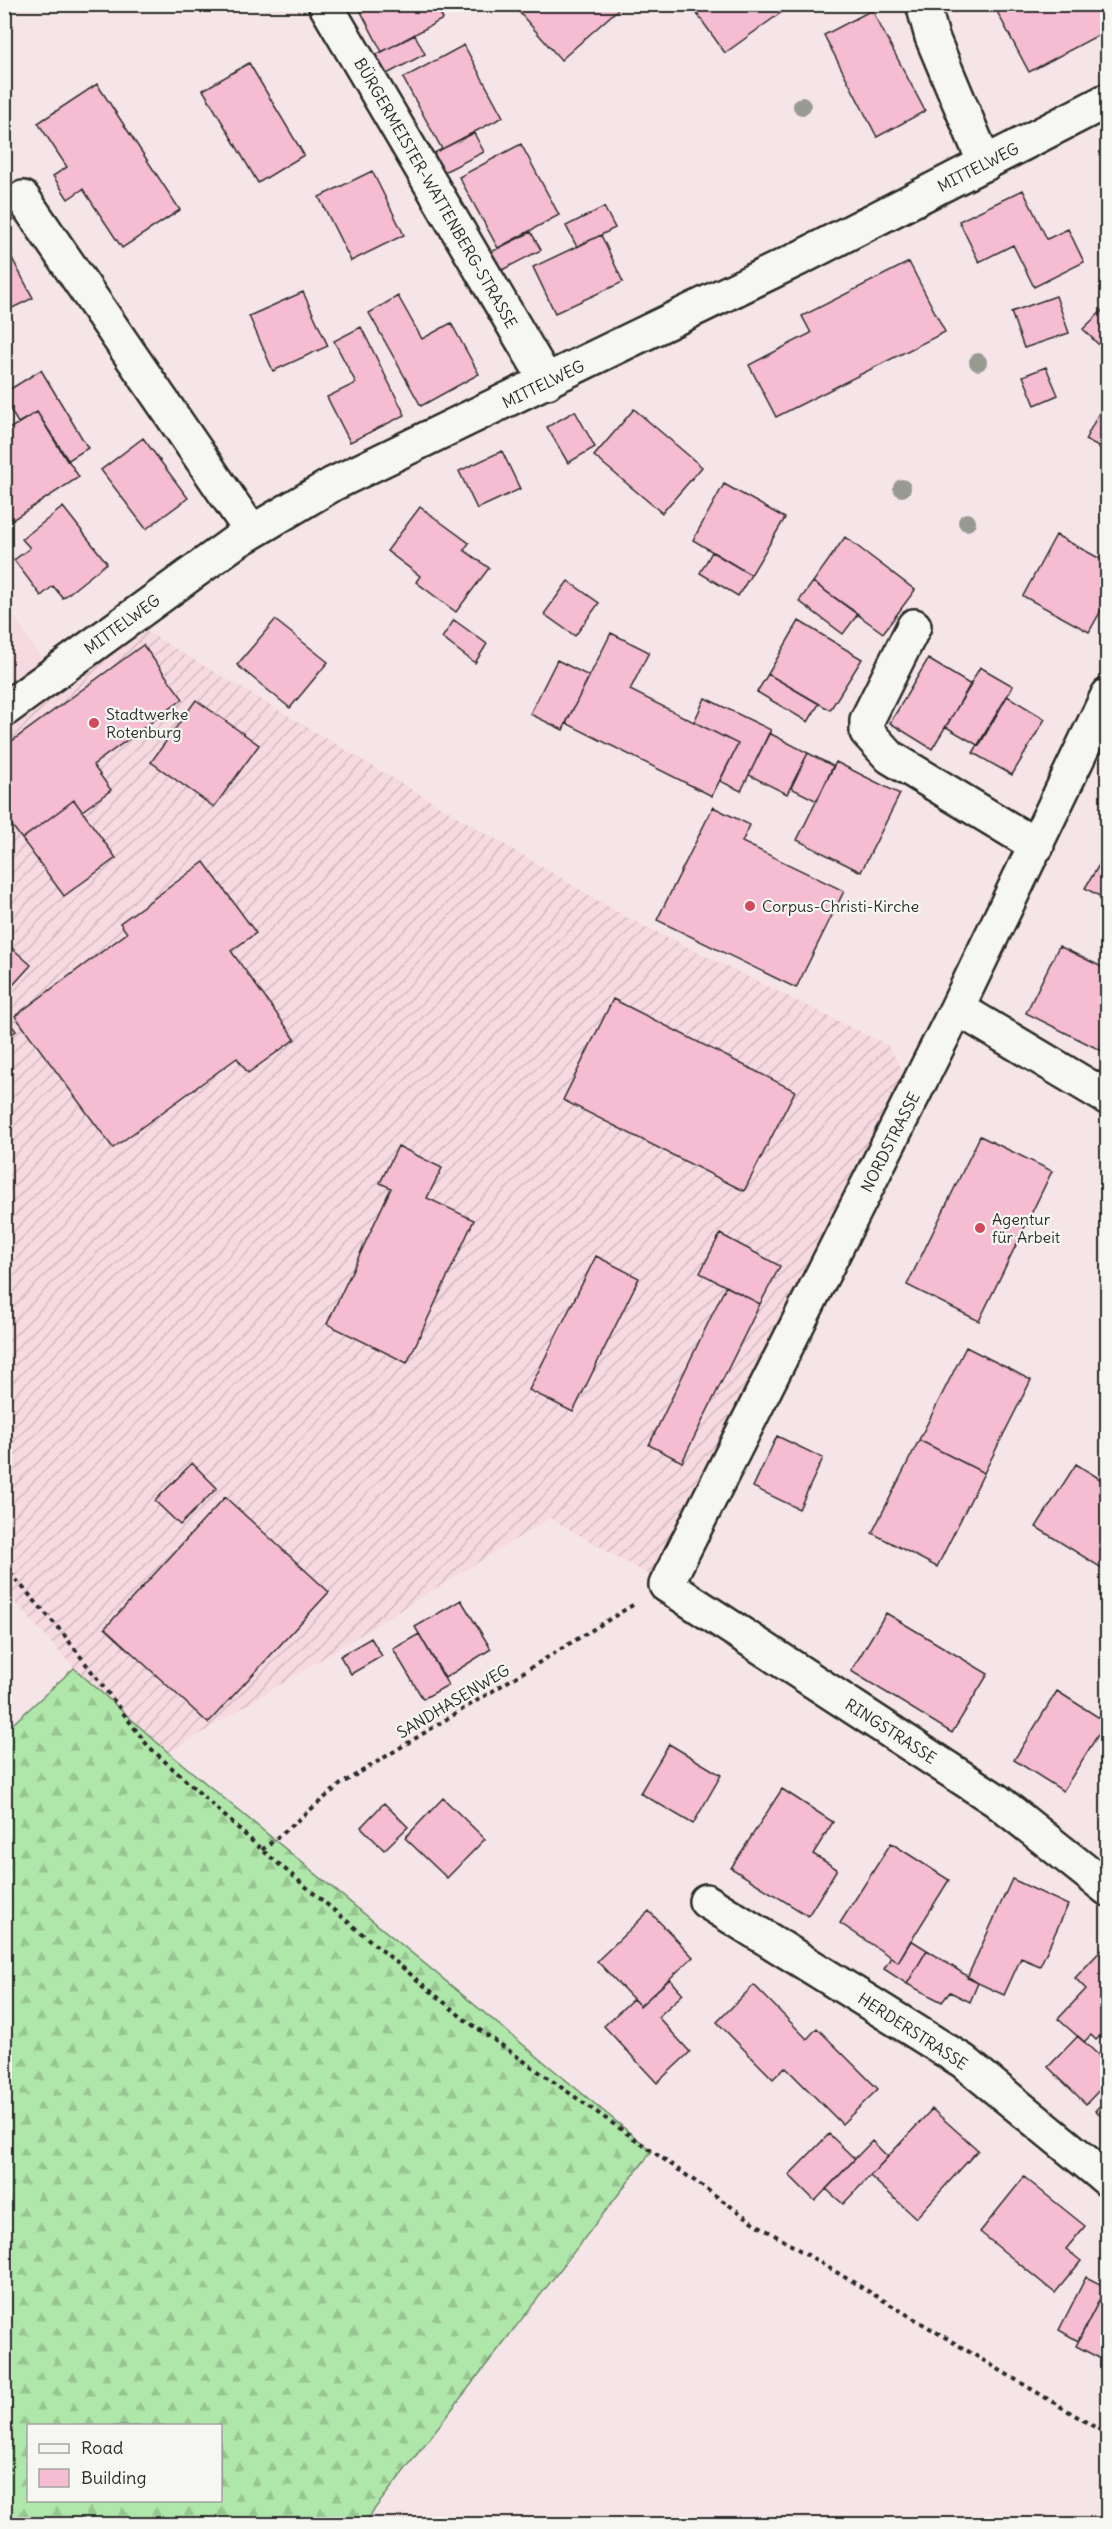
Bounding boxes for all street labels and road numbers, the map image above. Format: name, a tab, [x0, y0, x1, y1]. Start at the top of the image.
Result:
street label: BÜRGERMEISTER-WATTENBERG-STRASSE	[350, 54, 522, 332]
street label: MITTELWEG	[934, 138, 1022, 196]
street label: MITTELWEG	[499, 356, 587, 412]
street label: MITTELWEG	[80, 590, 164, 658]
street label: NORDSTRASSE	[856, 1089, 924, 1195]
street label: SANDHASENWEG	[393, 1659, 513, 1743]
street label: RINGSTRASSE	[842, 1694, 940, 1768]
street label: HERDERSTRASSE	[854, 1988, 972, 2074]

